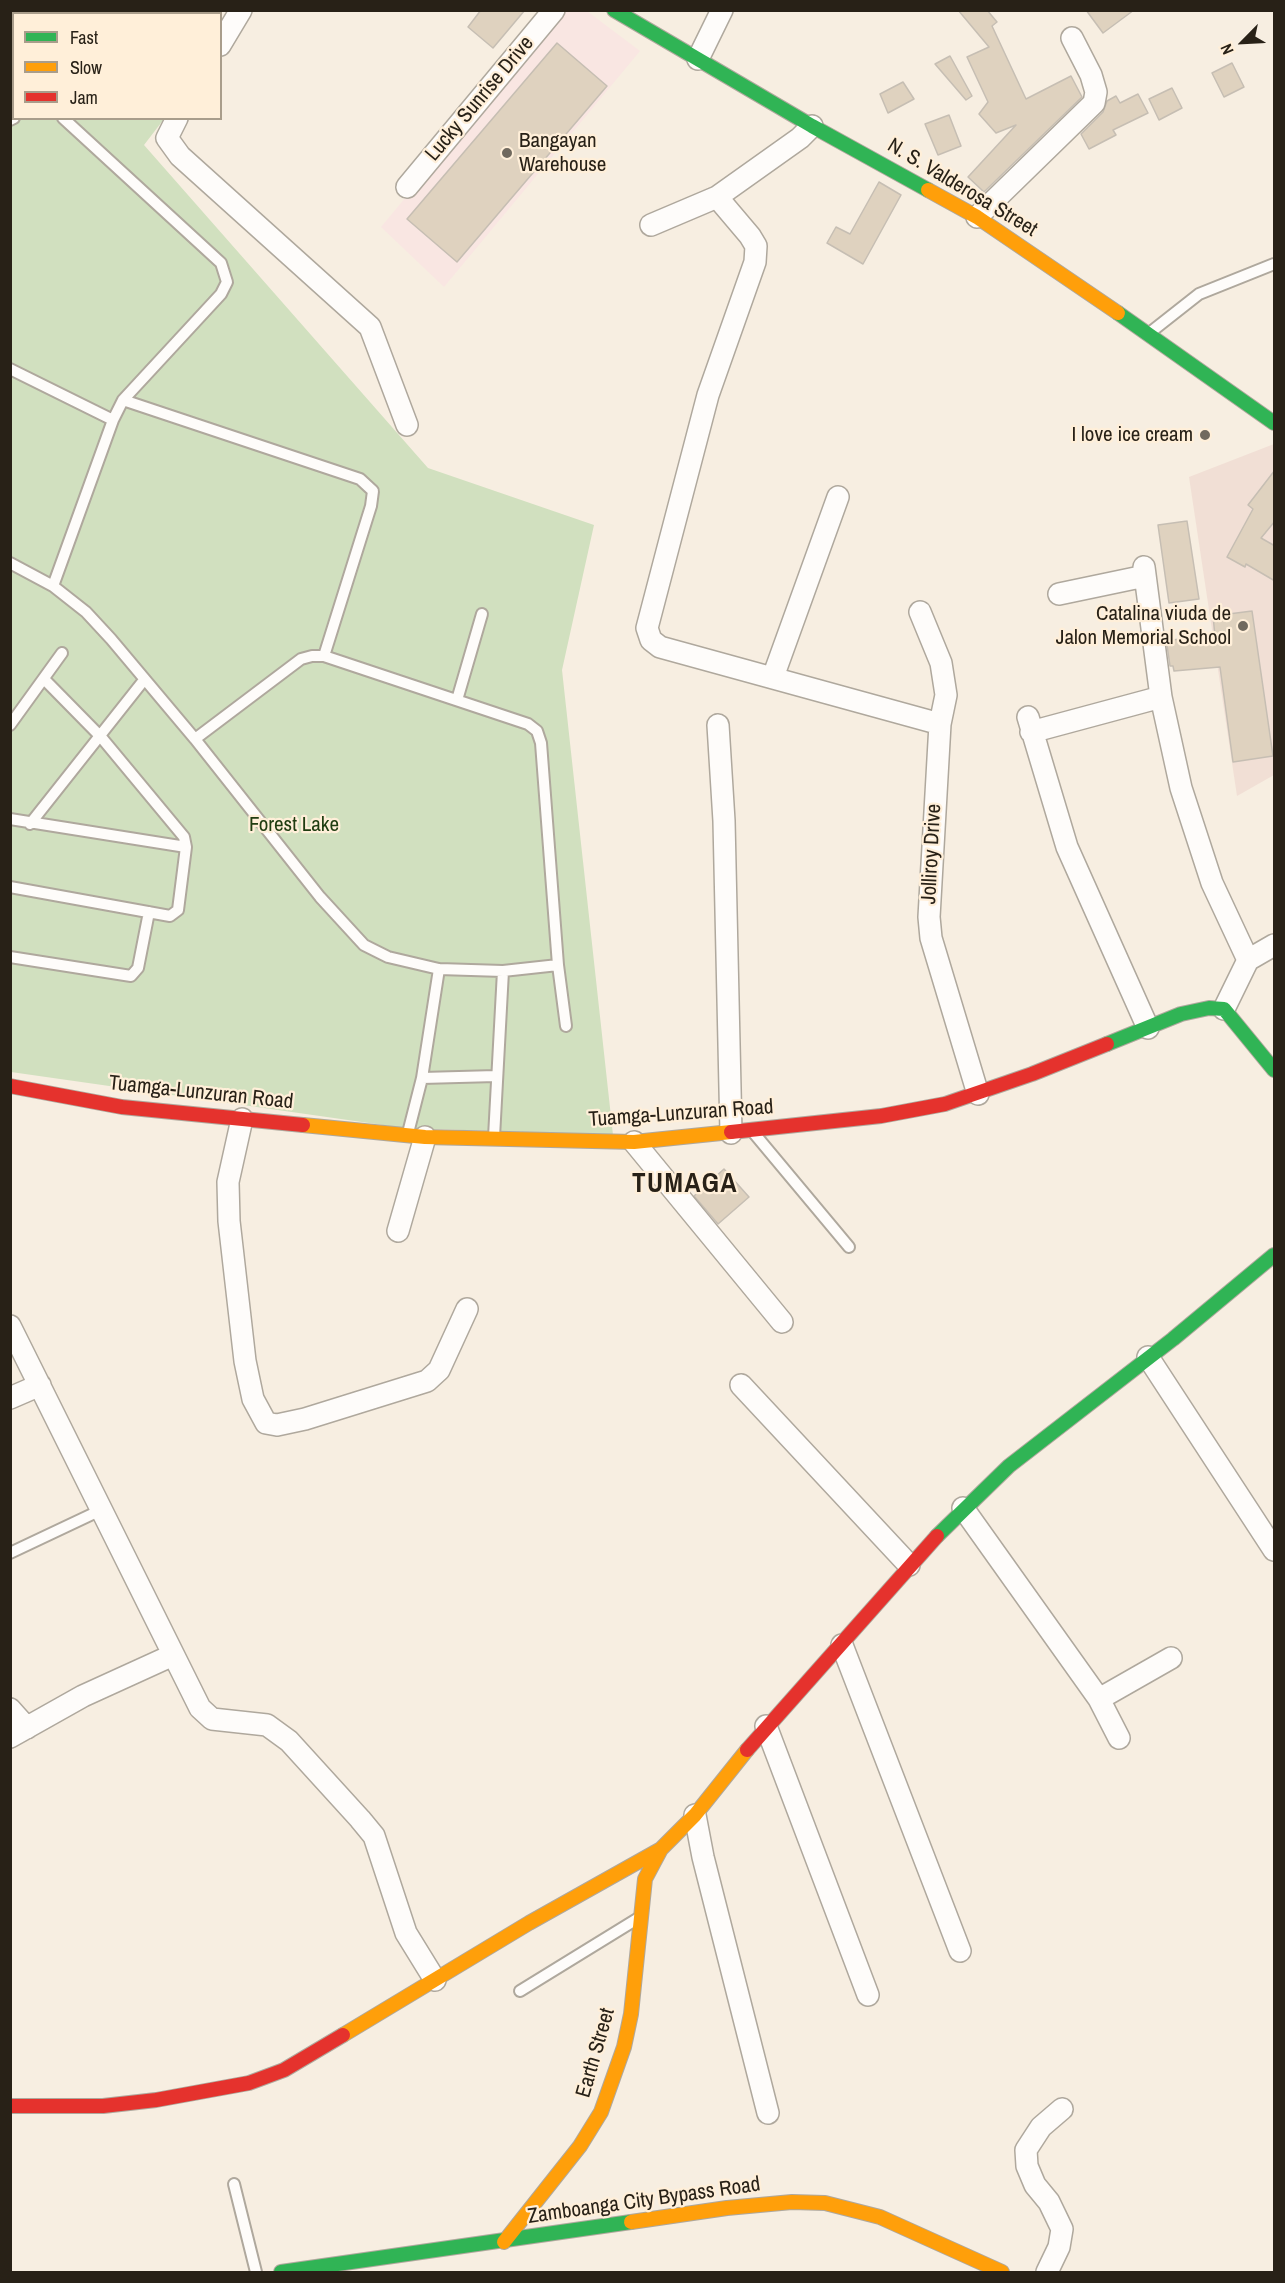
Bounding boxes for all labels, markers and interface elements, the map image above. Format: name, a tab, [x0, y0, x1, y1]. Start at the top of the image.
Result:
legend	[12, 12, 222, 120]
north arrow	[1213, 12, 1273, 72]
text: Fast	[70, 25, 98, 50]
street label: Lucky Sunrise Drive	[421, 32, 539, 166]
text: N	[1215, 41, 1239, 58]
text: Slow	[70, 55, 102, 80]
text: Jam	[70, 85, 98, 110]
place label: Bangayan Warehouse	[519, 128, 606, 178]
street label: N. S. Valderosa Street	[883, 133, 1041, 243]
marker: Bangayan Warehouse	[500, 146, 514, 160]
place label: I love ice cream	[1071, 422, 1193, 448]
marker: I love ice cream	[1198, 428, 1212, 442]
place label: Catalina viuda de Jalon Memorial School	[1056, 601, 1231, 651]
marker: Catalina viuda de Jalon Memorial School	[1236, 619, 1250, 633]
street label: Jolliroy Drive	[917, 803, 947, 905]
park label: Forest Lake	[249, 812, 339, 838]
street label: Tuamga-Lunzuran Road	[108, 1071, 294, 1115]
street label: Tuamga-Lunzuran Road	[588, 1095, 774, 1133]
district label: TUMAGA	[632, 1169, 738, 1201]
street label: Earth Street	[571, 2005, 621, 2101]
street label: Zamboanga City Bypass Road	[526, 2172, 762, 2230]

